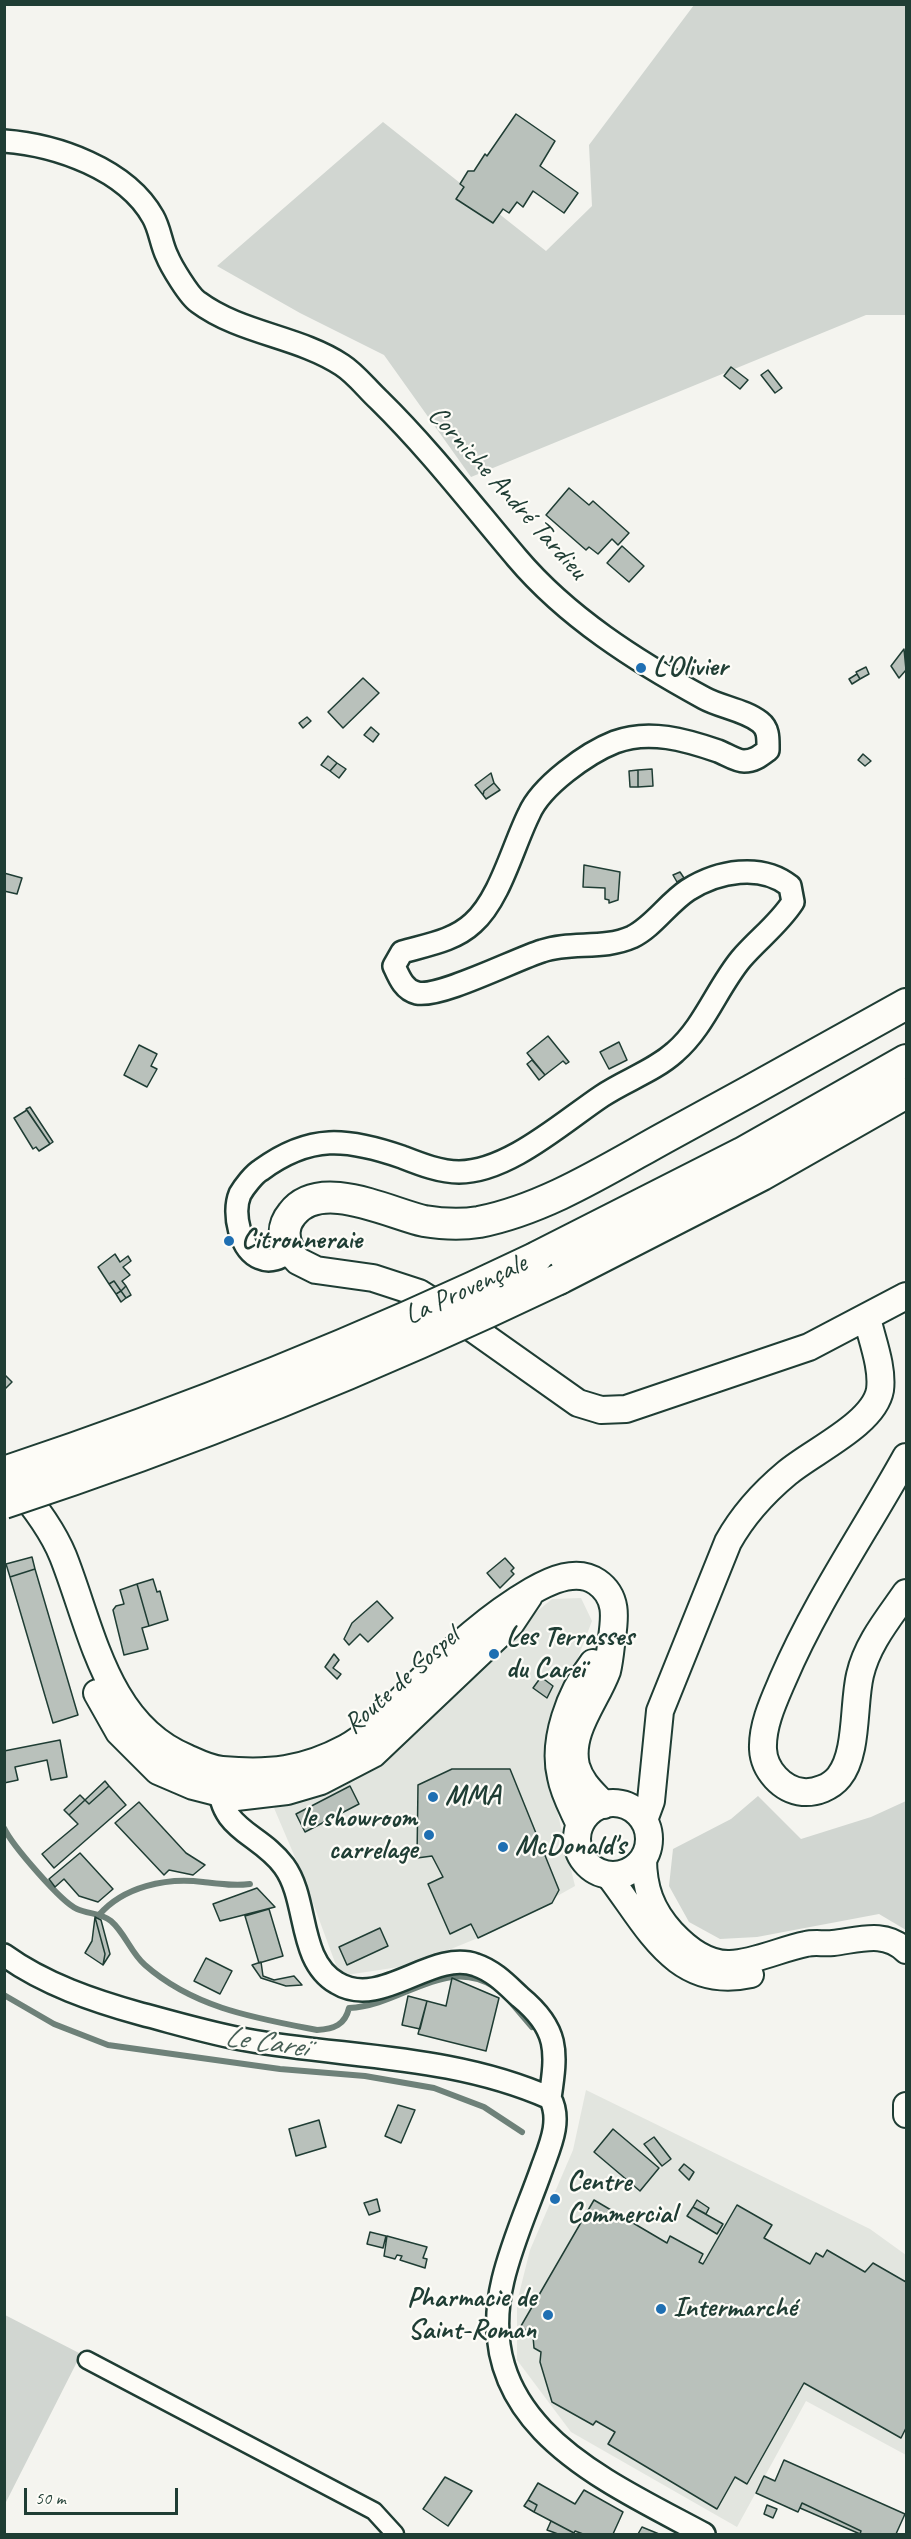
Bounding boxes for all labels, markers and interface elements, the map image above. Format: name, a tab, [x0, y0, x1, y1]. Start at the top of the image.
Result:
street label: Corniche André Tardieu	[420, 399, 594, 587]
place label: L'Olivier	[653, 651, 728, 685]
marker: L'Olivier	[634, 661, 648, 675]
place label: Citronneraie	[241, 1224, 362, 1258]
marker: Citronneraie	[222, 1234, 236, 1248]
street label: La Provençale	[400, 1247, 532, 1333]
street label: Route de Sospel	[337, 1620, 467, 1742]
place label: Les Terrasses du Careï	[506, 1621, 634, 1687]
marker: Les Terrasses du Careï	[487, 1647, 501, 1661]
place label: MMA	[445, 1780, 500, 1814]
marker: MMA	[426, 1790, 440, 1804]
place label: le showroom carrelage	[301, 1802, 417, 1868]
marker: le showroom carrelage	[422, 1828, 436, 1842]
place label: McDonald's	[515, 1830, 626, 1864]
marker: McDonald's	[496, 1840, 510, 1854]
water label: Le Careï	[222, 2019, 310, 2067]
place label: Centre Commercial	[567, 2166, 676, 2232]
marker: Centre Commercial	[548, 2192, 562, 2206]
place label: Pharmacie de Saint-Roman	[407, 2282, 536, 2348]
place label: Intermarché	[673, 2292, 796, 2326]
marker: Intermarché	[654, 2302, 668, 2316]
marker: Pharmacie de Saint-Roman	[541, 2308, 555, 2322]
scale bar	[27, 2476, 182, 2514]
text: 50 m	[35, 2487, 66, 2509]

